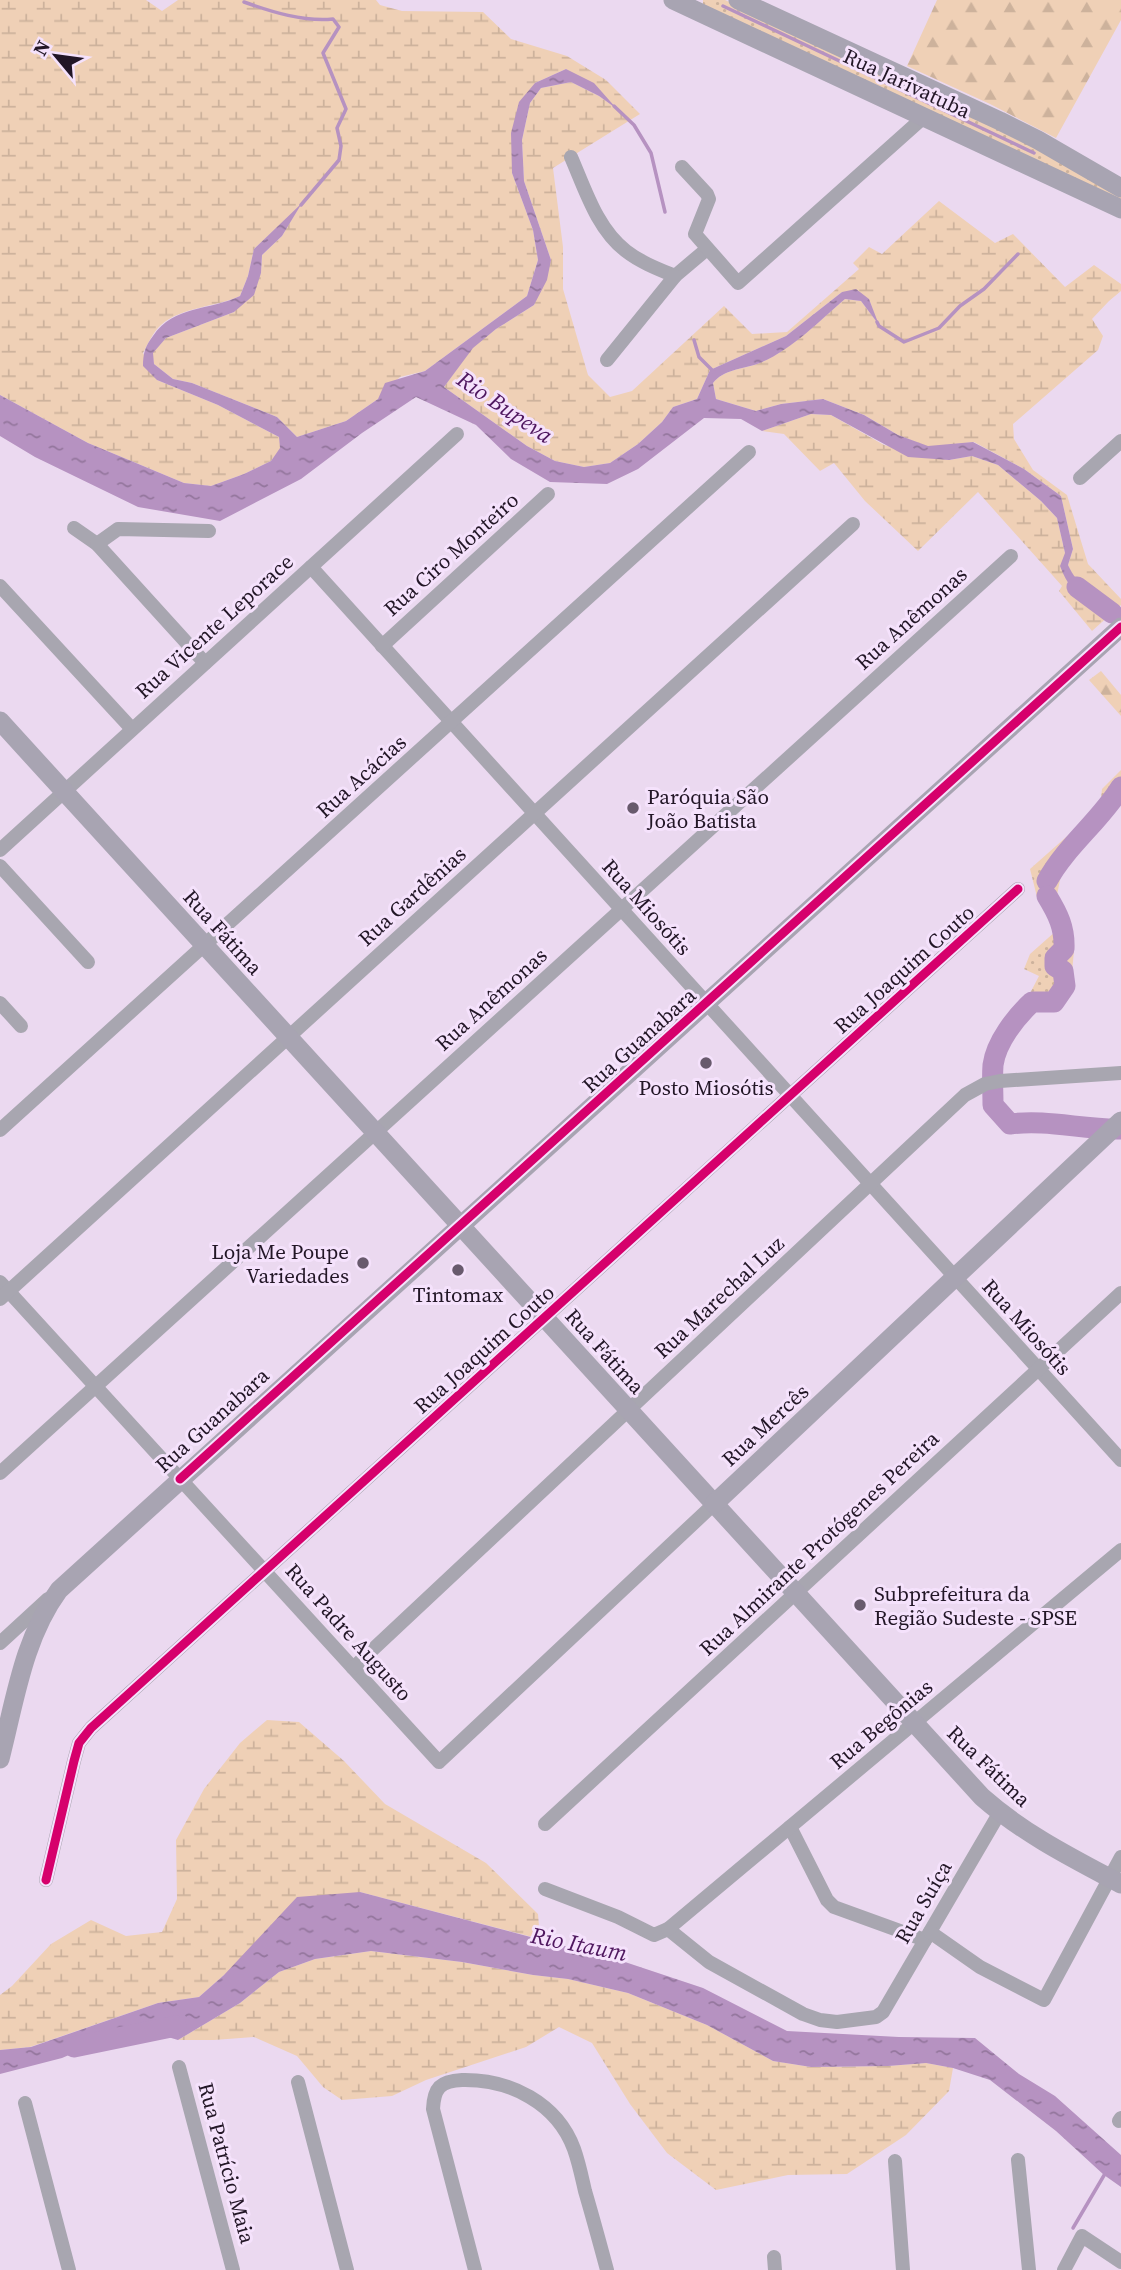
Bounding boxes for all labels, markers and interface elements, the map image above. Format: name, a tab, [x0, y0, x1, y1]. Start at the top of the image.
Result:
north arrow	[21, 21, 91, 91]
text: N	[26, 35, 56, 60]
street label: Rua Jarivatuba	[839, 41, 975, 125]
water label: Rio Bupeva	[450, 363, 559, 451]
street label: Rua Ciro Monteiro	[377, 485, 525, 623]
street label: Rua Vicente Leporace	[129, 547, 299, 705]
street label: Rua Anêmonas	[849, 560, 973, 676]
street label: Rua Acácias	[310, 728, 412, 824]
place label: Paróquia São João Batista	[646, 782, 769, 835]
marker: Paróquia São João Batista	[625, 800, 641, 816]
street label: Rua Gardênias	[352, 840, 472, 952]
street label: Rua Miosótis	[596, 852, 698, 962]
street label: Rua Fátima	[177, 883, 269, 981]
street label: Rua Joaquim Couto	[827, 898, 981, 1040]
street label: Rua Anêmonas	[429, 941, 553, 1057]
street label: Rua Guanabara	[576, 981, 702, 1099]
marker: Posto Miosótis	[698, 1055, 714, 1071]
place label: Posto Miosótis	[638, 1073, 774, 1102]
street label: Rua Marechal Luz	[648, 1229, 791, 1365]
place label: Loja Me Poupe Variedades	[211, 1237, 349, 1290]
marker: Loja Me Poupe Variedades	[355, 1255, 371, 1271]
marker: Tintomax	[450, 1262, 466, 1278]
street label: Rua Miosótis	[976, 1272, 1078, 1382]
street label: Rua Joaquim Couto	[407, 1278, 561, 1420]
place label: Tintomax	[413, 1280, 503, 1309]
street label: Rua Fátima	[559, 1302, 651, 1400]
street label: Rua Guanabara	[149, 1361, 275, 1479]
street label: Rua Mercês	[715, 1377, 815, 1473]
street label: Rua Almirante Protógenes Pereira	[693, 1424, 945, 1662]
street label: Rua Padre Augusto	[279, 1557, 419, 1707]
place label: Subprefeitura da Região Sudeste - SPSE	[874, 1579, 1077, 1632]
marker: Subprefeitura da Região Sudeste - SPSE	[852, 1597, 868, 1613]
street label: Rua Begônias	[823, 1672, 939, 1776]
street label: Rua Fátima	[941, 1719, 1037, 1813]
street label: Rua Suíça	[888, 1855, 959, 1949]
water label: Rio Itaum	[527, 1919, 630, 1969]
street label: Rua Patrício Maia	[192, 2079, 262, 2247]

